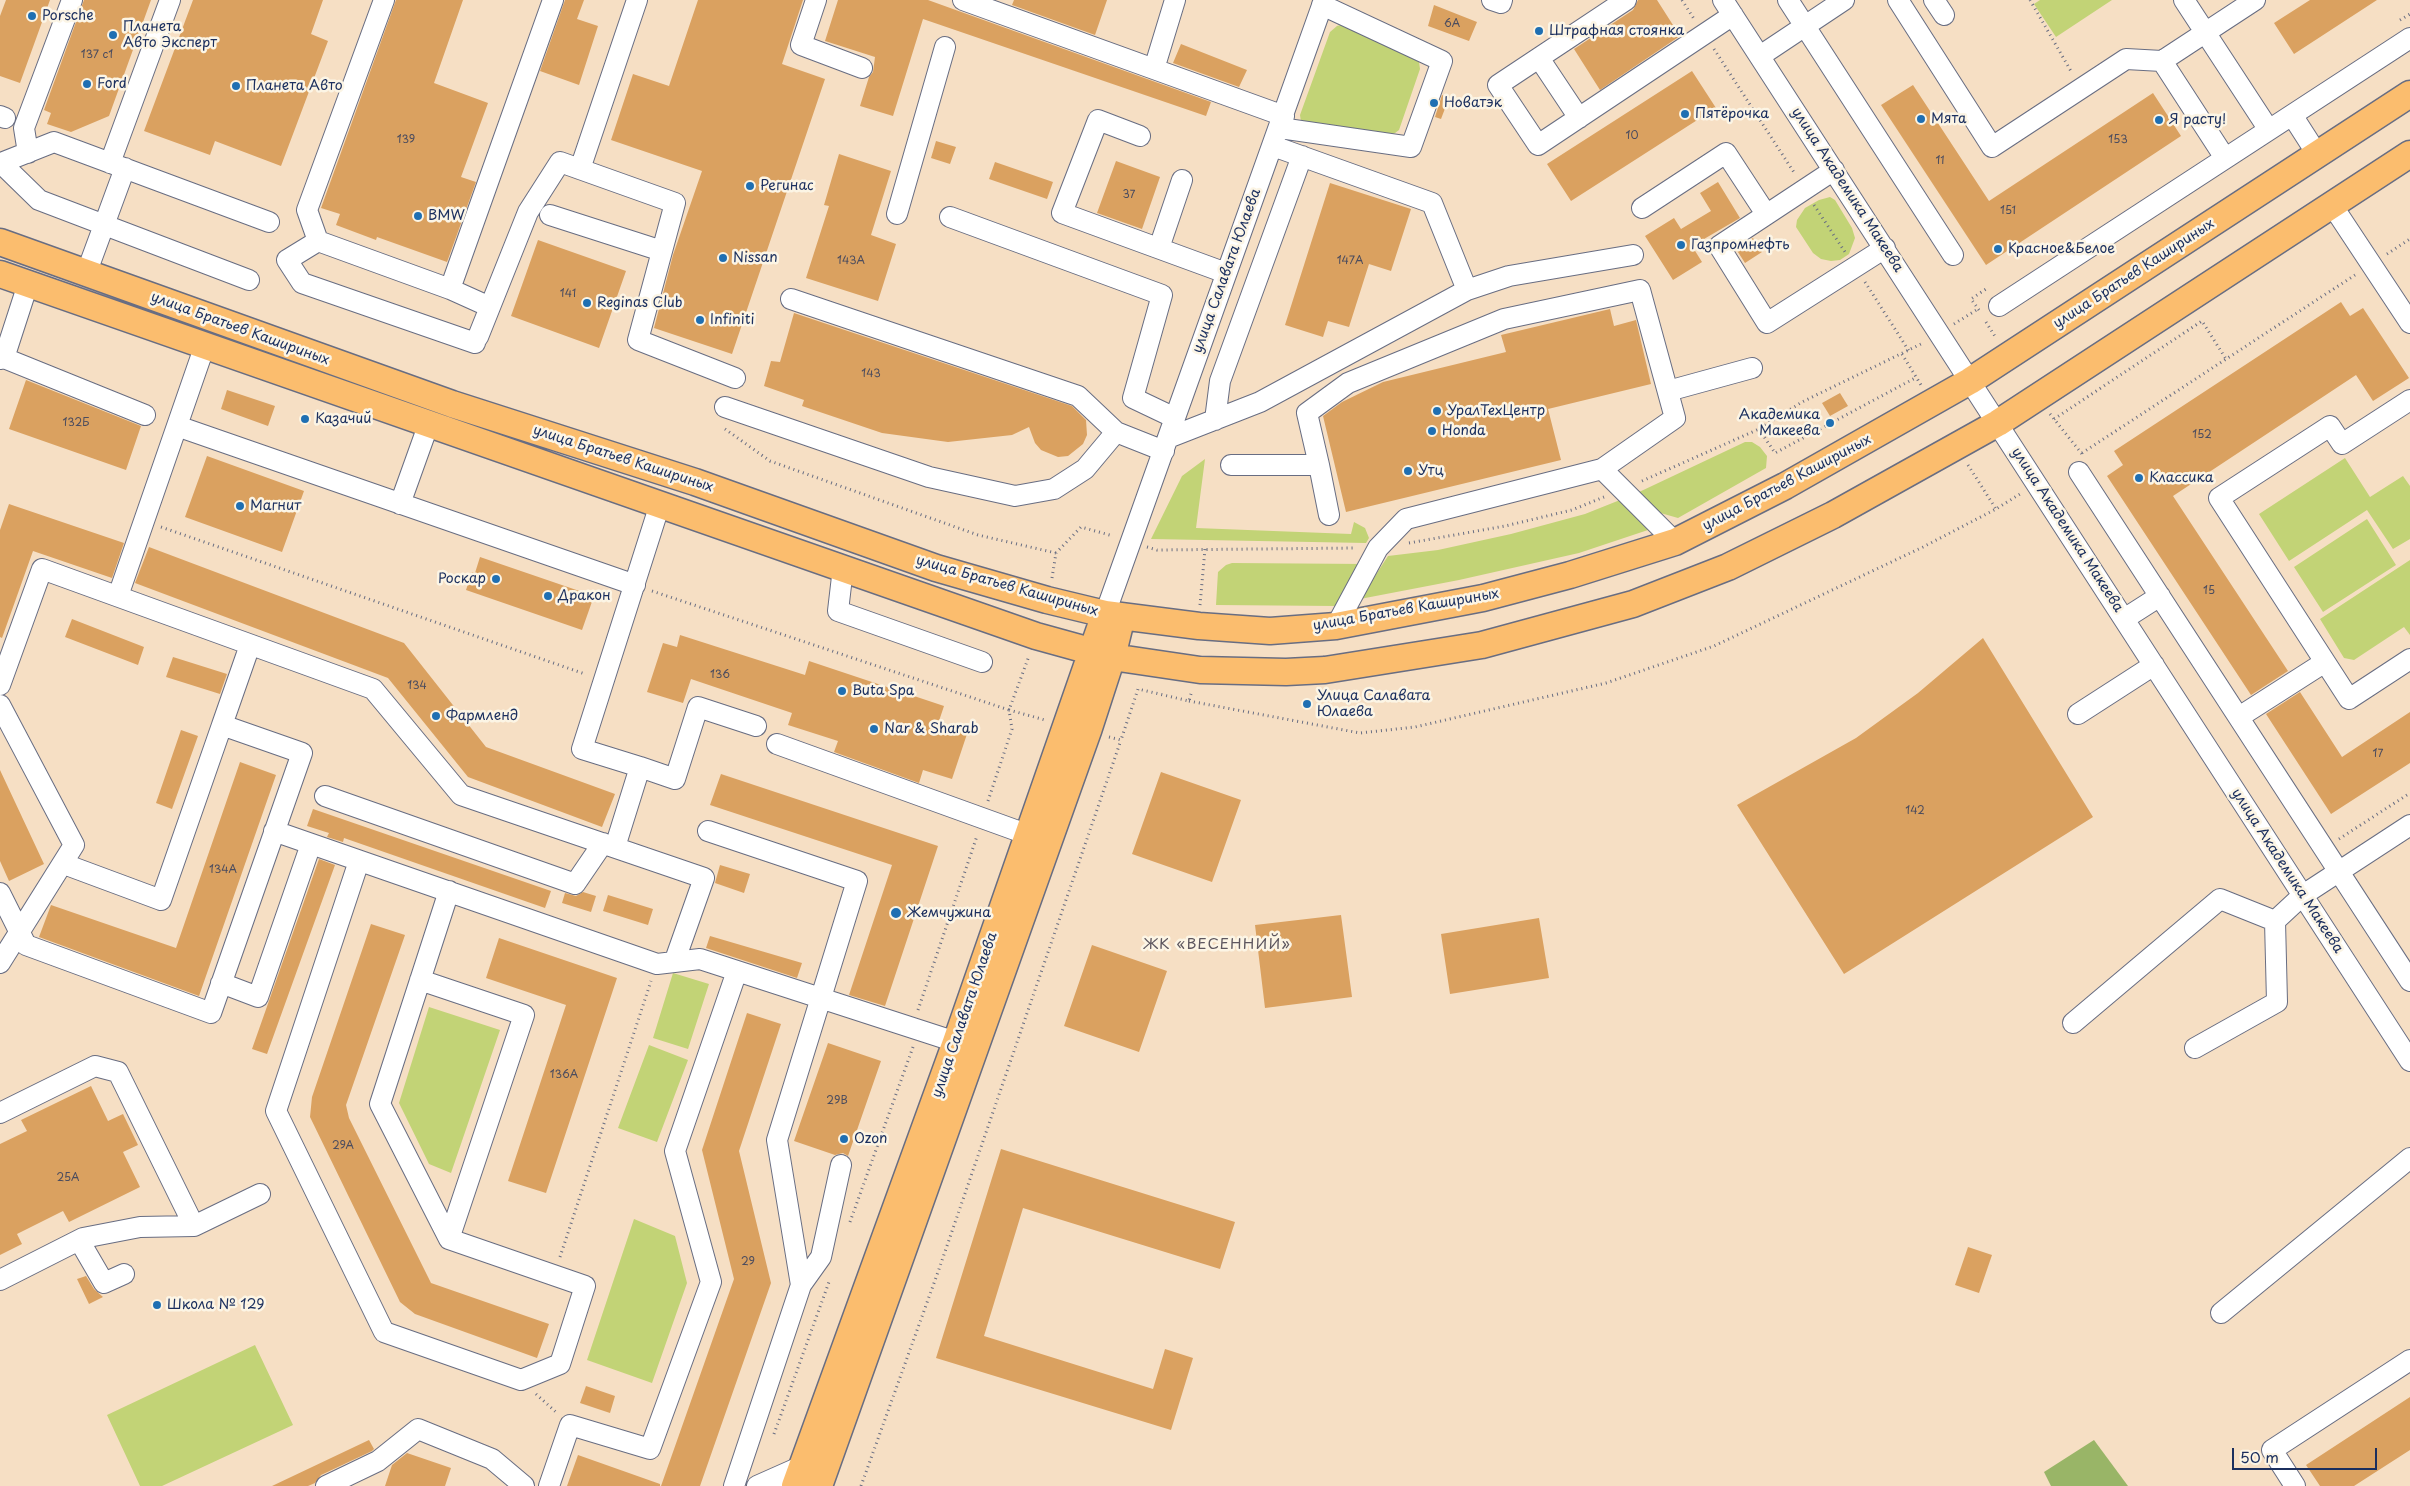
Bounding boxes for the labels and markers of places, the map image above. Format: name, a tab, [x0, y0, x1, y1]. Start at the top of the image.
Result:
place label: Porsche	[42, 8, 94, 24]
marker: Porsche	[26, 10, 38, 22]
place label: Планета Авто Эксперт	[123, 19, 217, 52]
place label: Штрафная стоянка	[1549, 23, 1684, 39]
marker: Штрафная стоянка	[1533, 25, 1545, 37]
marker: Планета Авто Эксперт	[107, 29, 119, 41]
place label: Ford	[97, 76, 127, 92]
marker: Ford	[81, 78, 93, 90]
place label: Планета Авто	[246, 78, 343, 94]
marker: Планета Авто	[230, 80, 242, 92]
place label: Новатэк	[1444, 95, 1502, 111]
marker: Новатэк	[1428, 97, 1440, 109]
place label: Пятёрочка	[1695, 106, 1769, 122]
marker: Пятёрочка	[1679, 108, 1691, 120]
place label: Мята	[1931, 111, 1967, 127]
place label: Я расту!	[2169, 112, 2226, 128]
marker: Мята	[1915, 113, 1927, 125]
marker: Я расту!	[2153, 114, 2165, 126]
place label: Регинас	[760, 178, 814, 194]
marker: Регинас	[744, 180, 756, 192]
place label: BMW	[428, 208, 465, 224]
marker: BMW	[412, 210, 424, 222]
place label: Газпромнефть	[1691, 237, 1789, 253]
marker: Газпромнефть	[1675, 239, 1687, 251]
place label: Красное&Белое	[2008, 241, 2115, 257]
marker: Красное&Белое	[1992, 243, 2004, 255]
place label: Nissan	[733, 250, 778, 266]
marker: Nissan	[717, 252, 729, 264]
place label: Reginas Club	[597, 295, 682, 311]
marker: Reginas Club	[581, 297, 593, 309]
place label: Infiniti	[710, 312, 755, 328]
marker: Infiniti	[694, 314, 706, 326]
place label: УралТехЦентр	[1447, 403, 1545, 419]
marker: УралТехЦентр	[1431, 405, 1443, 417]
place label: Академика Макеева	[1739, 407, 1820, 440]
place label: Казачий	[315, 411, 371, 427]
marker: Казачий	[299, 413, 311, 425]
marker: Академика Макеева	[1824, 417, 1836, 429]
place label: Honda	[1442, 423, 1486, 439]
marker: Honda	[1426, 425, 1438, 437]
place label: Утц	[1418, 463, 1444, 479]
marker: Утц	[1402, 465, 1414, 477]
place label: Классика	[2149, 470, 2213, 486]
marker: Классика	[2133, 472, 2145, 484]
place label: Магнит	[250, 498, 301, 514]
marker: Магнит	[234, 500, 246, 512]
place label: Роскар	[438, 571, 486, 587]
marker: Роскар	[490, 573, 502, 585]
place label: Дракон	[558, 588, 611, 604]
marker: Дракон	[542, 590, 554, 602]
place label: Buta Spa	[852, 683, 914, 699]
marker: Buta Spa	[836, 685, 848, 697]
place label: Улица Салавата Юлаева	[1317, 688, 1430, 720]
marker: Улица Салавата Юлаева	[1301, 698, 1313, 710]
place label: Фармленд	[446, 708, 518, 724]
marker: Фармленд	[430, 710, 442, 722]
place label: Nar & Sharab	[884, 721, 979, 737]
marker: Nar & Sharab	[868, 723, 880, 735]
place label: Жемчужина	[907, 905, 991, 921]
marker: Жемчужина	[889, 906, 903, 920]
place label: Ozon	[854, 1131, 887, 1147]
marker: Ozon	[838, 1133, 850, 1145]
place label: Школа № 129	[167, 1297, 264, 1313]
marker: Школа № 129	[151, 1299, 163, 1311]

